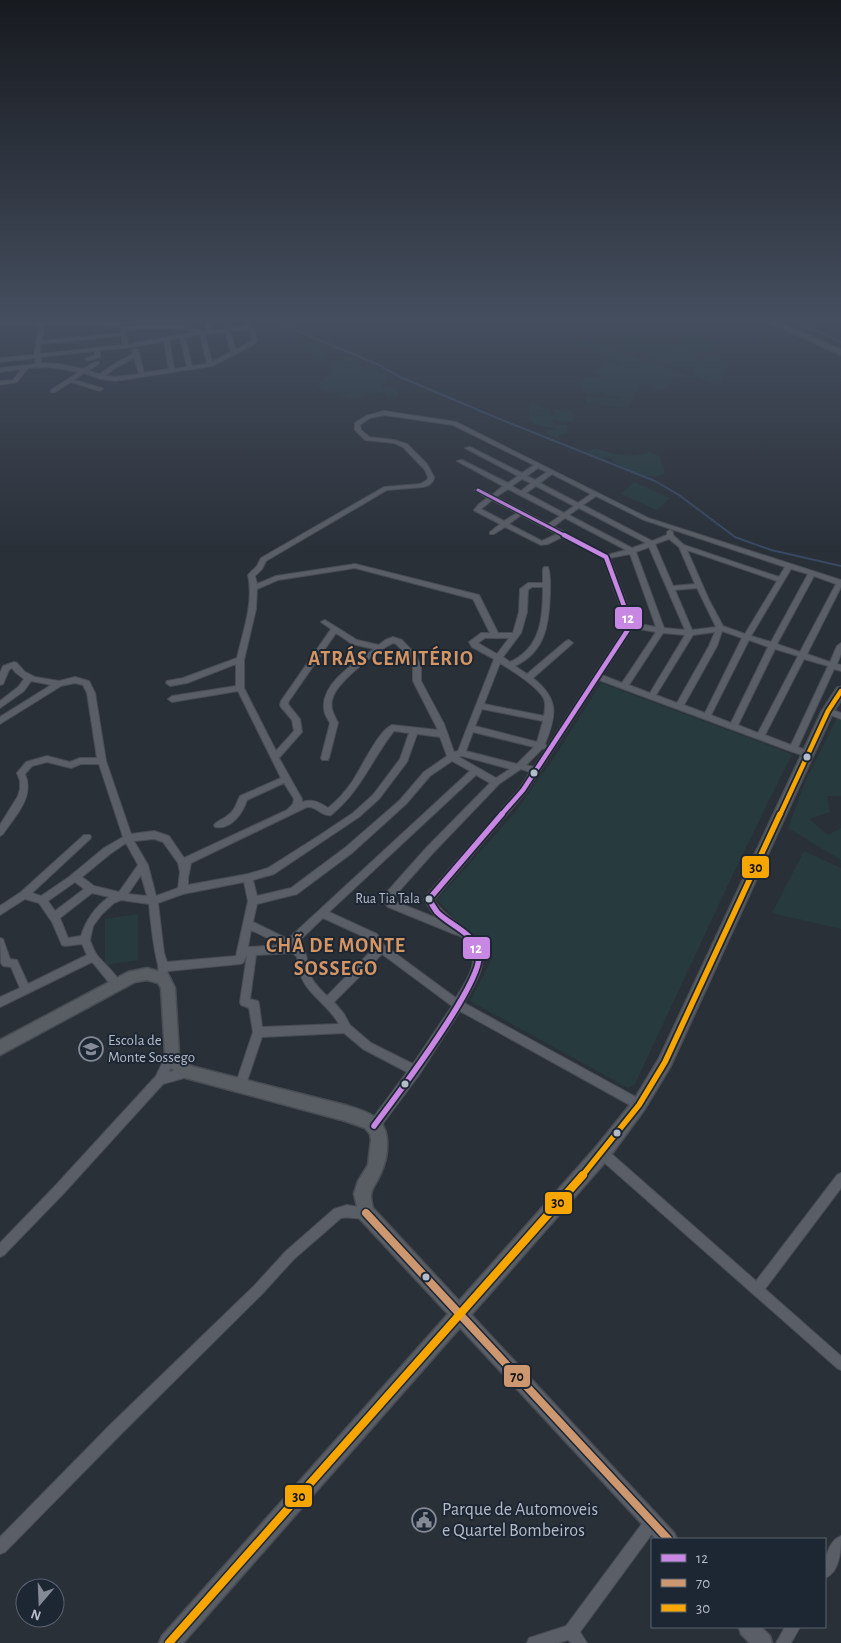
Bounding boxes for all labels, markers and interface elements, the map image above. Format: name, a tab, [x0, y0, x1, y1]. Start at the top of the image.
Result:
line badge: 12	[614, 606, 643, 630]
text: 12	[622, 612, 634, 626]
district label: ATRÁS CEMITÉRIO	[308, 645, 474, 669]
unlabelled marker	[802, 752, 812, 762]
unlabelled marker	[529, 768, 539, 778]
line badge: 30	[741, 855, 770, 879]
text: 30	[749, 861, 763, 875]
place label: Rua Tia Tala	[355, 892, 421, 906]
marker: Rua Tia Tala	[424, 894, 434, 904]
district label: CHÃ DE MONTE SOSSEGO	[266, 933, 406, 979]
line badge: 12	[462, 936, 491, 960]
text: 12	[470, 942, 482, 956]
place label: Escola de Monte Sossego	[108, 1033, 195, 1065]
school or university icon: Escola de Monte Sossego	[78, 1036, 104, 1062]
unlabelled marker	[400, 1079, 410, 1089]
unlabelled marker	[612, 1128, 622, 1138]
line badge: 30	[544, 1191, 573, 1215]
text: 30	[551, 1196, 565, 1210]
unlabelled marker	[421, 1272, 431, 1282]
line badge: 70	[503, 1364, 531, 1388]
text: 70	[510, 1370, 524, 1384]
line badge: 30	[284, 1484, 313, 1508]
text: 30	[292, 1490, 306, 1504]
place label: Parque de Automoveis e Quartel Bombeiros	[442, 1501, 598, 1540]
public building icon: Parque de Automoveis e Quartel Bombeiros	[411, 1507, 437, 1533]
legend	[651, 1538, 826, 1628]
text: 12	[696, 1551, 708, 1566]
text: 70	[696, 1576, 710, 1591]
north arrow	[15, 1578, 65, 1628]
text: 30	[696, 1601, 710, 1616]
text: N	[29, 1606, 43, 1623]

